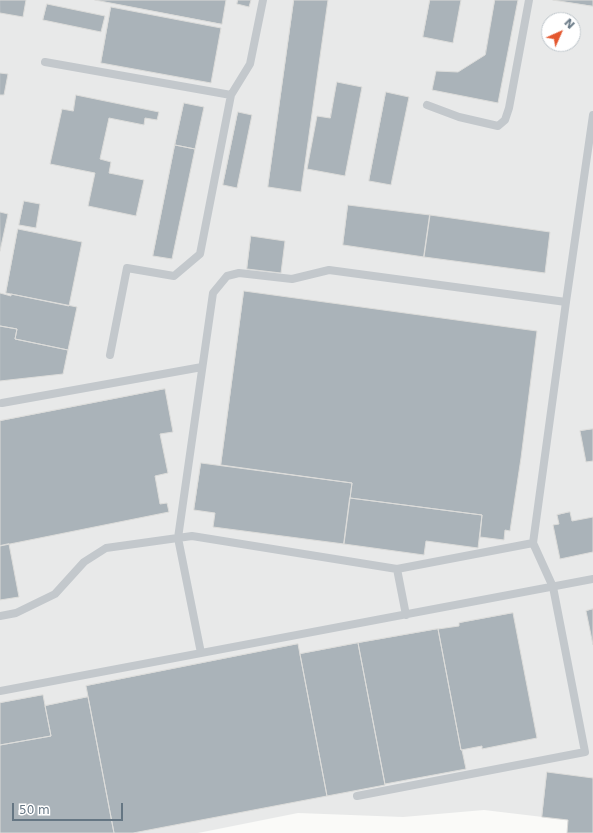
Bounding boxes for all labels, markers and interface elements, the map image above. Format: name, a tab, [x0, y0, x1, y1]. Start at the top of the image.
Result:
north arrow	[541, 12, 581, 52]
text: N	[561, 16, 577, 32]
scale bar	[14, 795, 125, 821]
text: 50 m	[19, 803, 50, 817]

